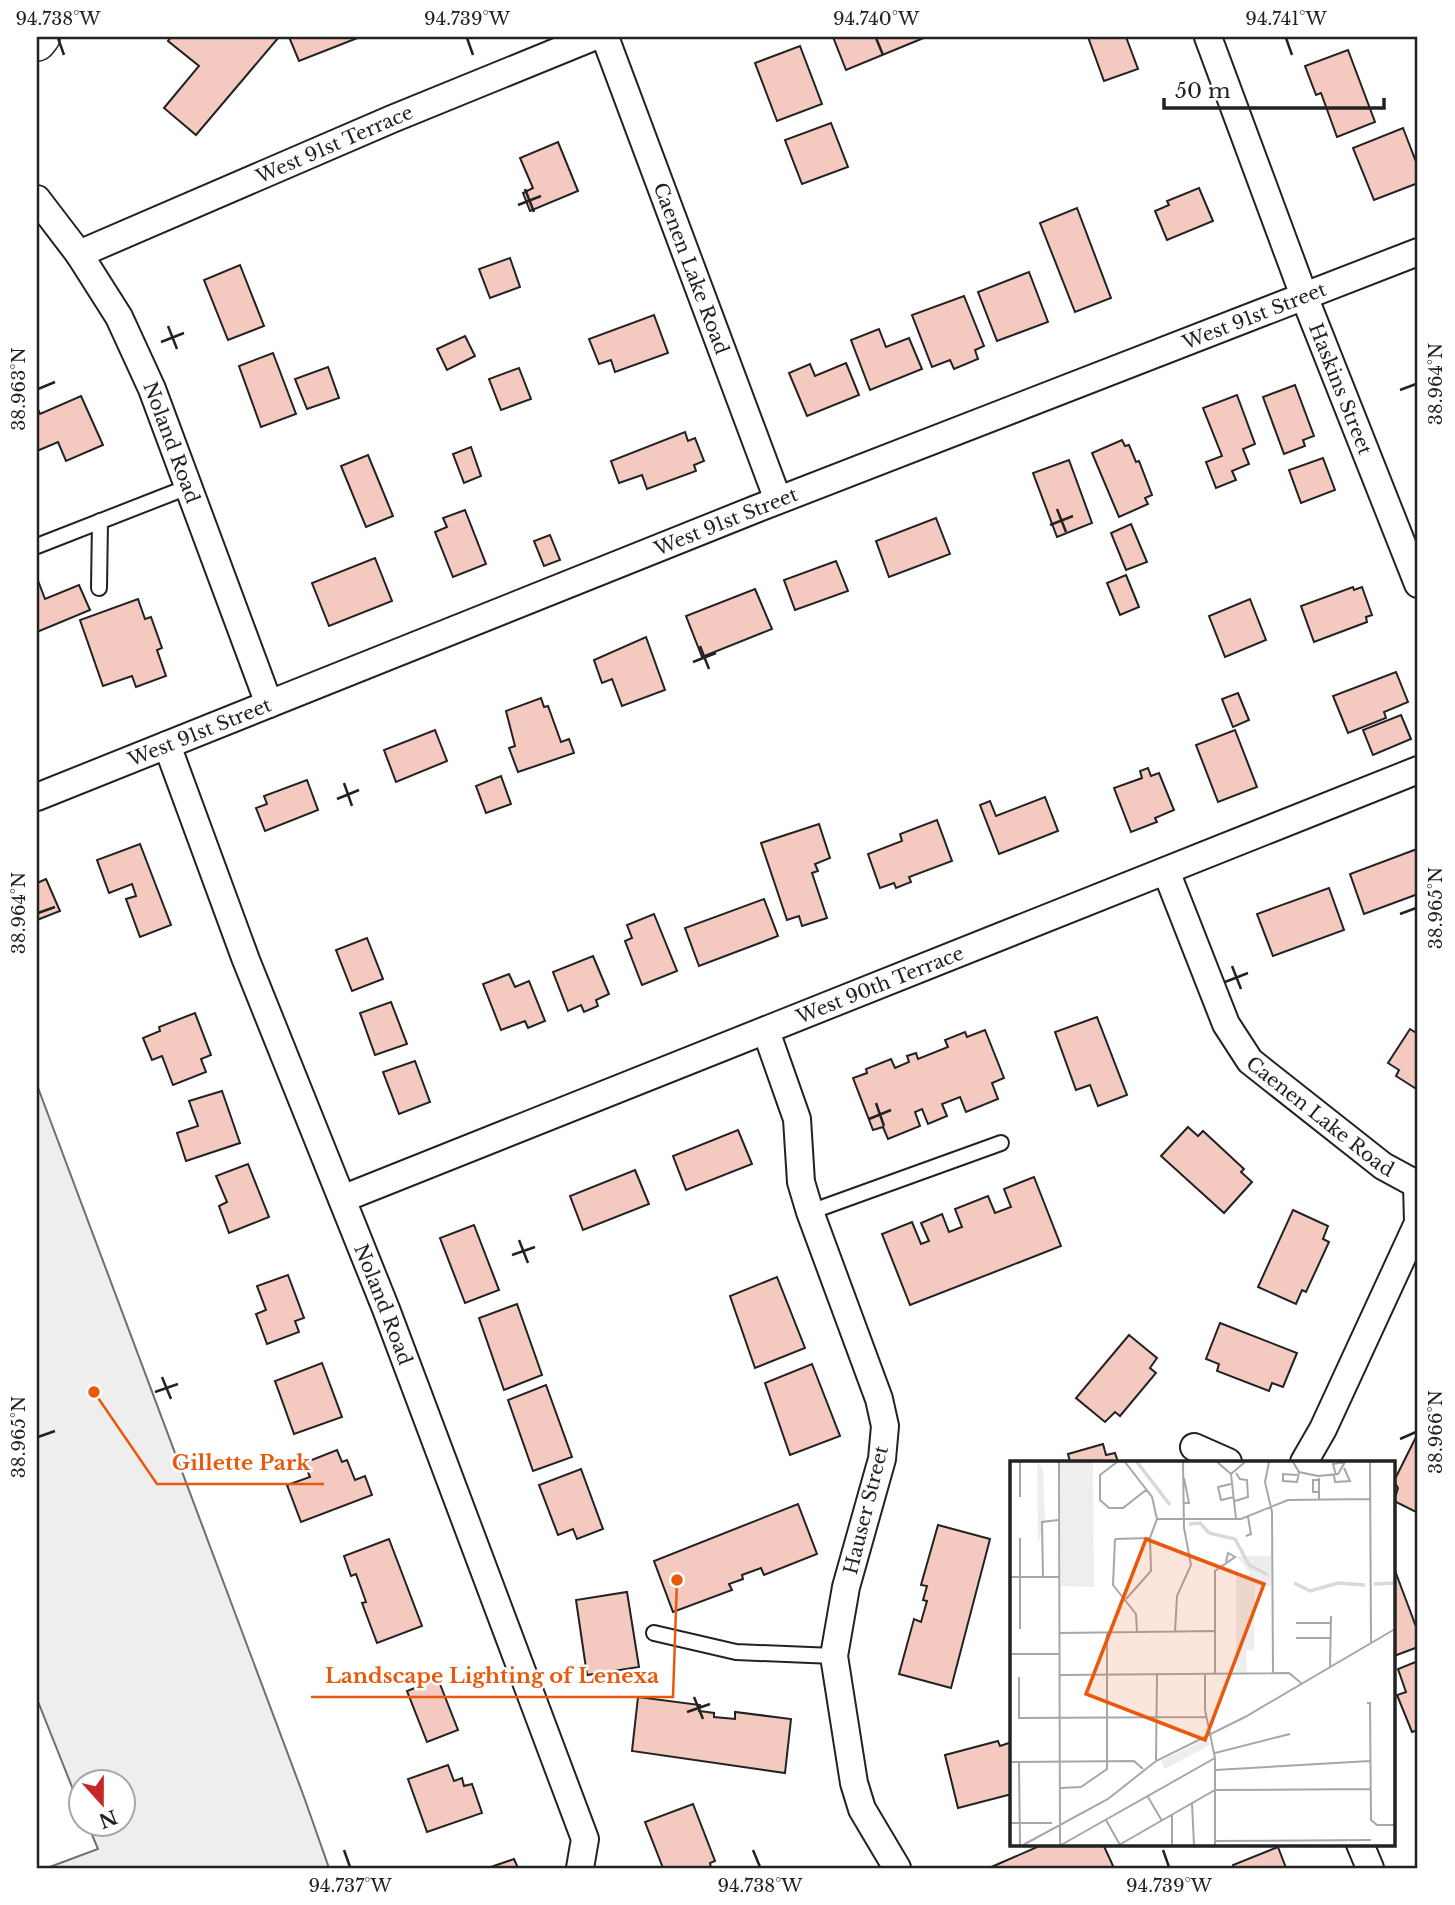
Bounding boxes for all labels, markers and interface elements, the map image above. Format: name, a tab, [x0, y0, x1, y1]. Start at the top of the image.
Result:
text: 94.738°W	[15, 8, 101, 30]
text: 94.739°W	[424, 8, 511, 30]
text: 94.740°W	[833, 8, 920, 30]
text: 94.741°W	[1245, 8, 1327, 30]
scale bar	[1164, 66, 1385, 110]
text: 50 m	[1175, 78, 1231, 104]
street label: West 91st Terrace	[251, 100, 416, 188]
street label: Caenen Lake Road	[649, 179, 734, 358]
street label: West 91st Street	[1178, 277, 1330, 354]
street label: Haskins Street	[1304, 320, 1377, 459]
text: 38.964°N	[1425, 343, 1447, 425]
text: 38.963°N	[8, 347, 30, 431]
street label: Noland Road	[139, 379, 205, 506]
street label: West 91st Street	[650, 482, 802, 560]
street label: West 91st Street	[124, 693, 275, 771]
text: 38.965°N	[1425, 867, 1447, 949]
text: 38.964°N	[8, 872, 30, 954]
street label: West 90th Terrace	[792, 941, 967, 1029]
street label: Caenen Lake Road	[1242, 1051, 1398, 1181]
street label: Noland Road	[350, 1241, 417, 1368]
text: 38.966°N	[1425, 1390, 1447, 1474]
text: 38.965°N	[8, 1396, 30, 1478]
callout: Gillette Park	[157, 1442, 324, 1484]
street label: Hauser Street	[839, 1443, 893, 1577]
text: Gillette Park	[172, 1450, 311, 1476]
inset map	[1010, 1461, 1396, 1846]
callout: Landscape Lighting of Lenexa	[311, 1655, 673, 1697]
text: Landscape Lighting of Lenexa	[325, 1663, 659, 1689]
north arrow	[66, 1769, 136, 1839]
text: N	[95, 1804, 120, 1832]
text: 94.737°W	[308, 1875, 392, 1897]
text: 94.738°W	[717, 1875, 803, 1897]
text: 94.739°W	[1126, 1875, 1213, 1897]

